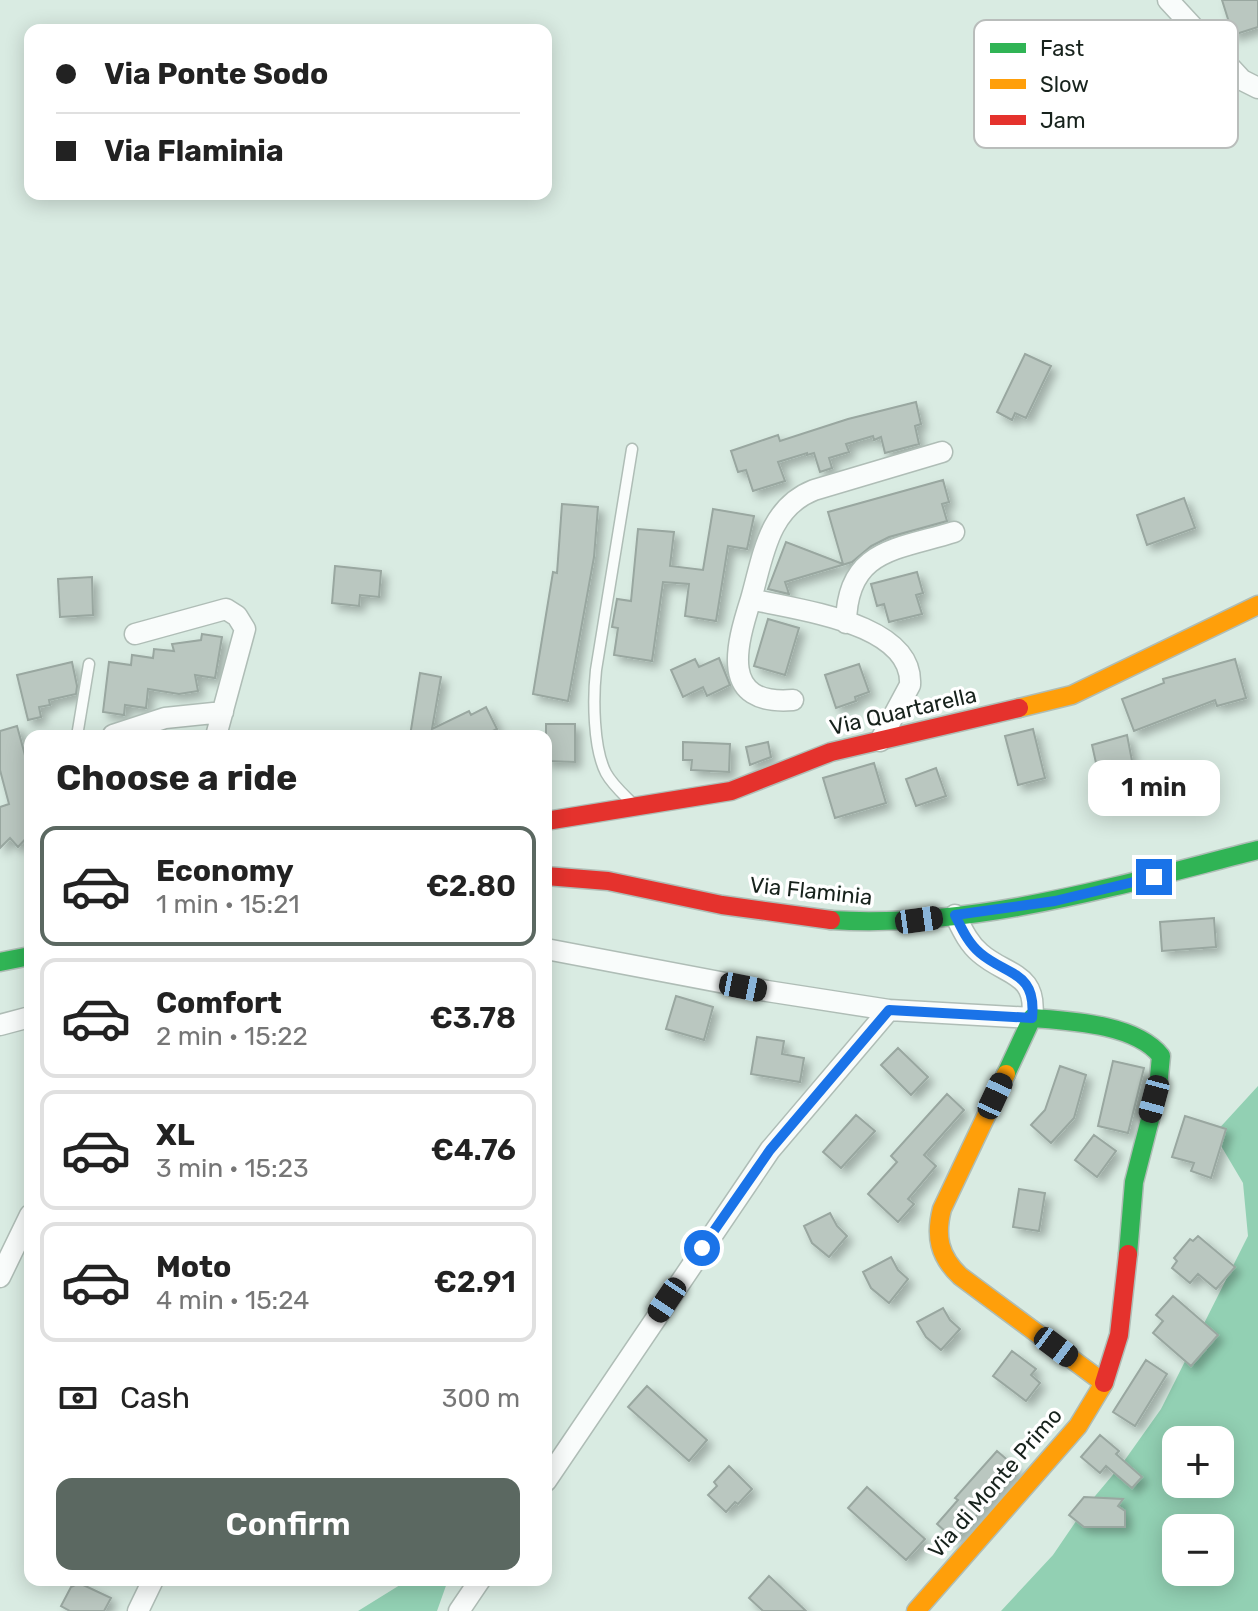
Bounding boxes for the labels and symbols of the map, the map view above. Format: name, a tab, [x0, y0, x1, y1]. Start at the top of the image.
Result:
legend	[974, 20, 1238, 148]
text: Fast	[1040, 35, 1085, 62]
text: Slow	[1040, 71, 1089, 98]
text: Jam	[1040, 107, 1086, 134]
street label: Via Quartarella	[827, 681, 979, 741]
callout: 1 min	[1088, 761, 1220, 817]
route end	[1136, 859, 1172, 895]
street label: Via Flaminia	[748, 871, 874, 911]
car	[894, 905, 944, 935]
car	[717, 971, 769, 1003]
car	[974, 1069, 1016, 1123]
car	[1136, 1073, 1172, 1125]
route start	[684, 1230, 720, 1266]
car	[644, 1273, 690, 1327]
car	[1030, 1323, 1082, 1371]
street label: Via di Monte Primo	[922, 1402, 1068, 1564]

